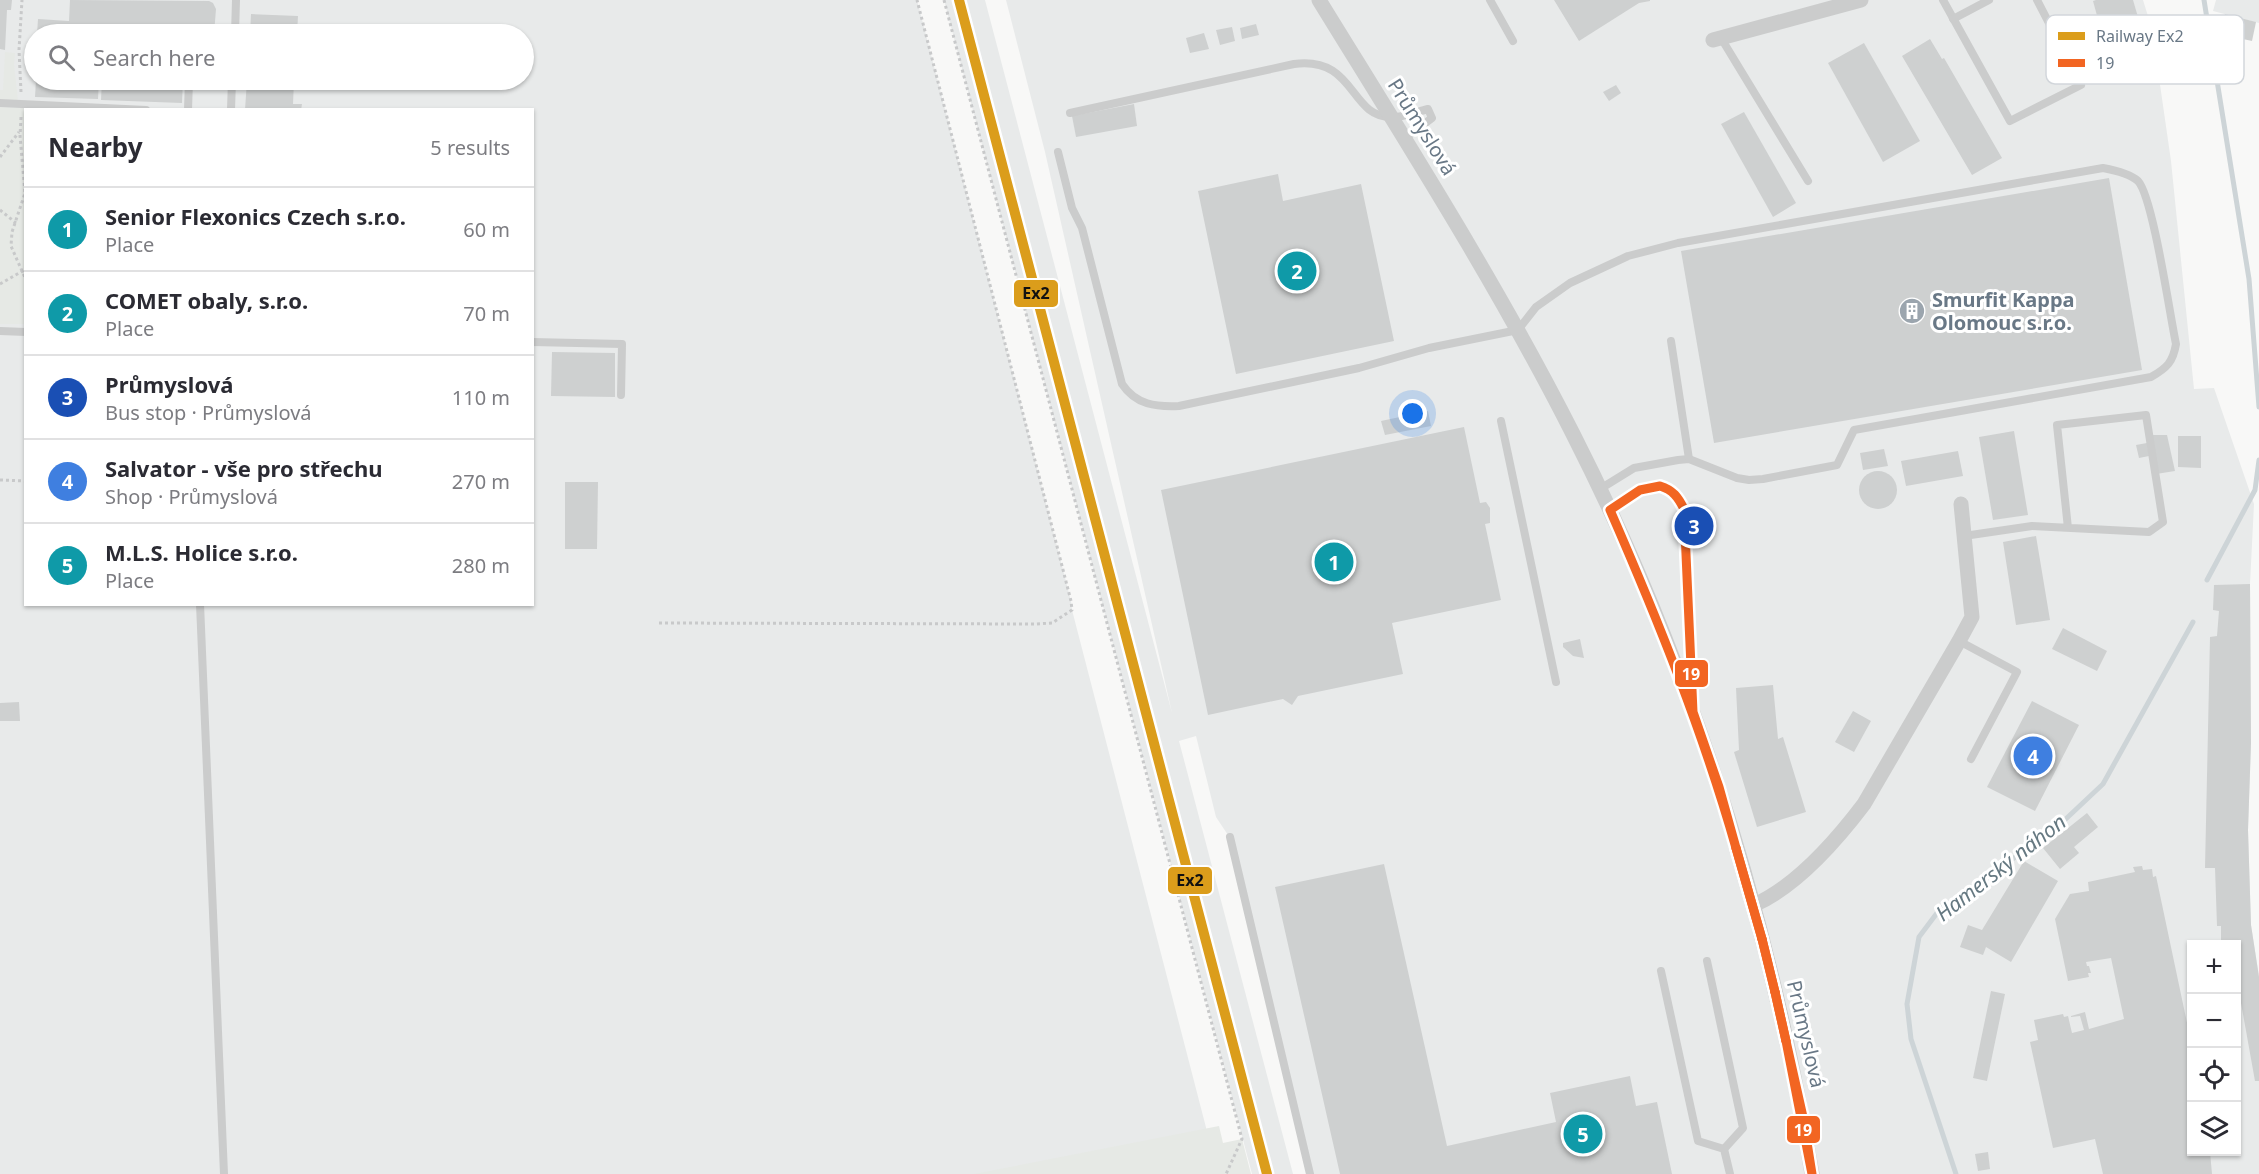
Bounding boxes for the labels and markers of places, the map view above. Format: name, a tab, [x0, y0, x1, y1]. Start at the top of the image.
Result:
pin: 2	[1278, 248, 1316, 294]
place label: Smurfit Kappa Olomouc s.r.o.	[1932, 286, 2075, 336]
building icon: Smurfit Kappa Olomouc s.r.o.	[1897, 296, 1927, 326]
pin: 3	[1674, 504, 1714, 548]
pin: 1	[1314, 540, 1354, 584]
pin: 4	[2014, 734, 2052, 778]
pin: 5	[1564, 1112, 1602, 1156]

